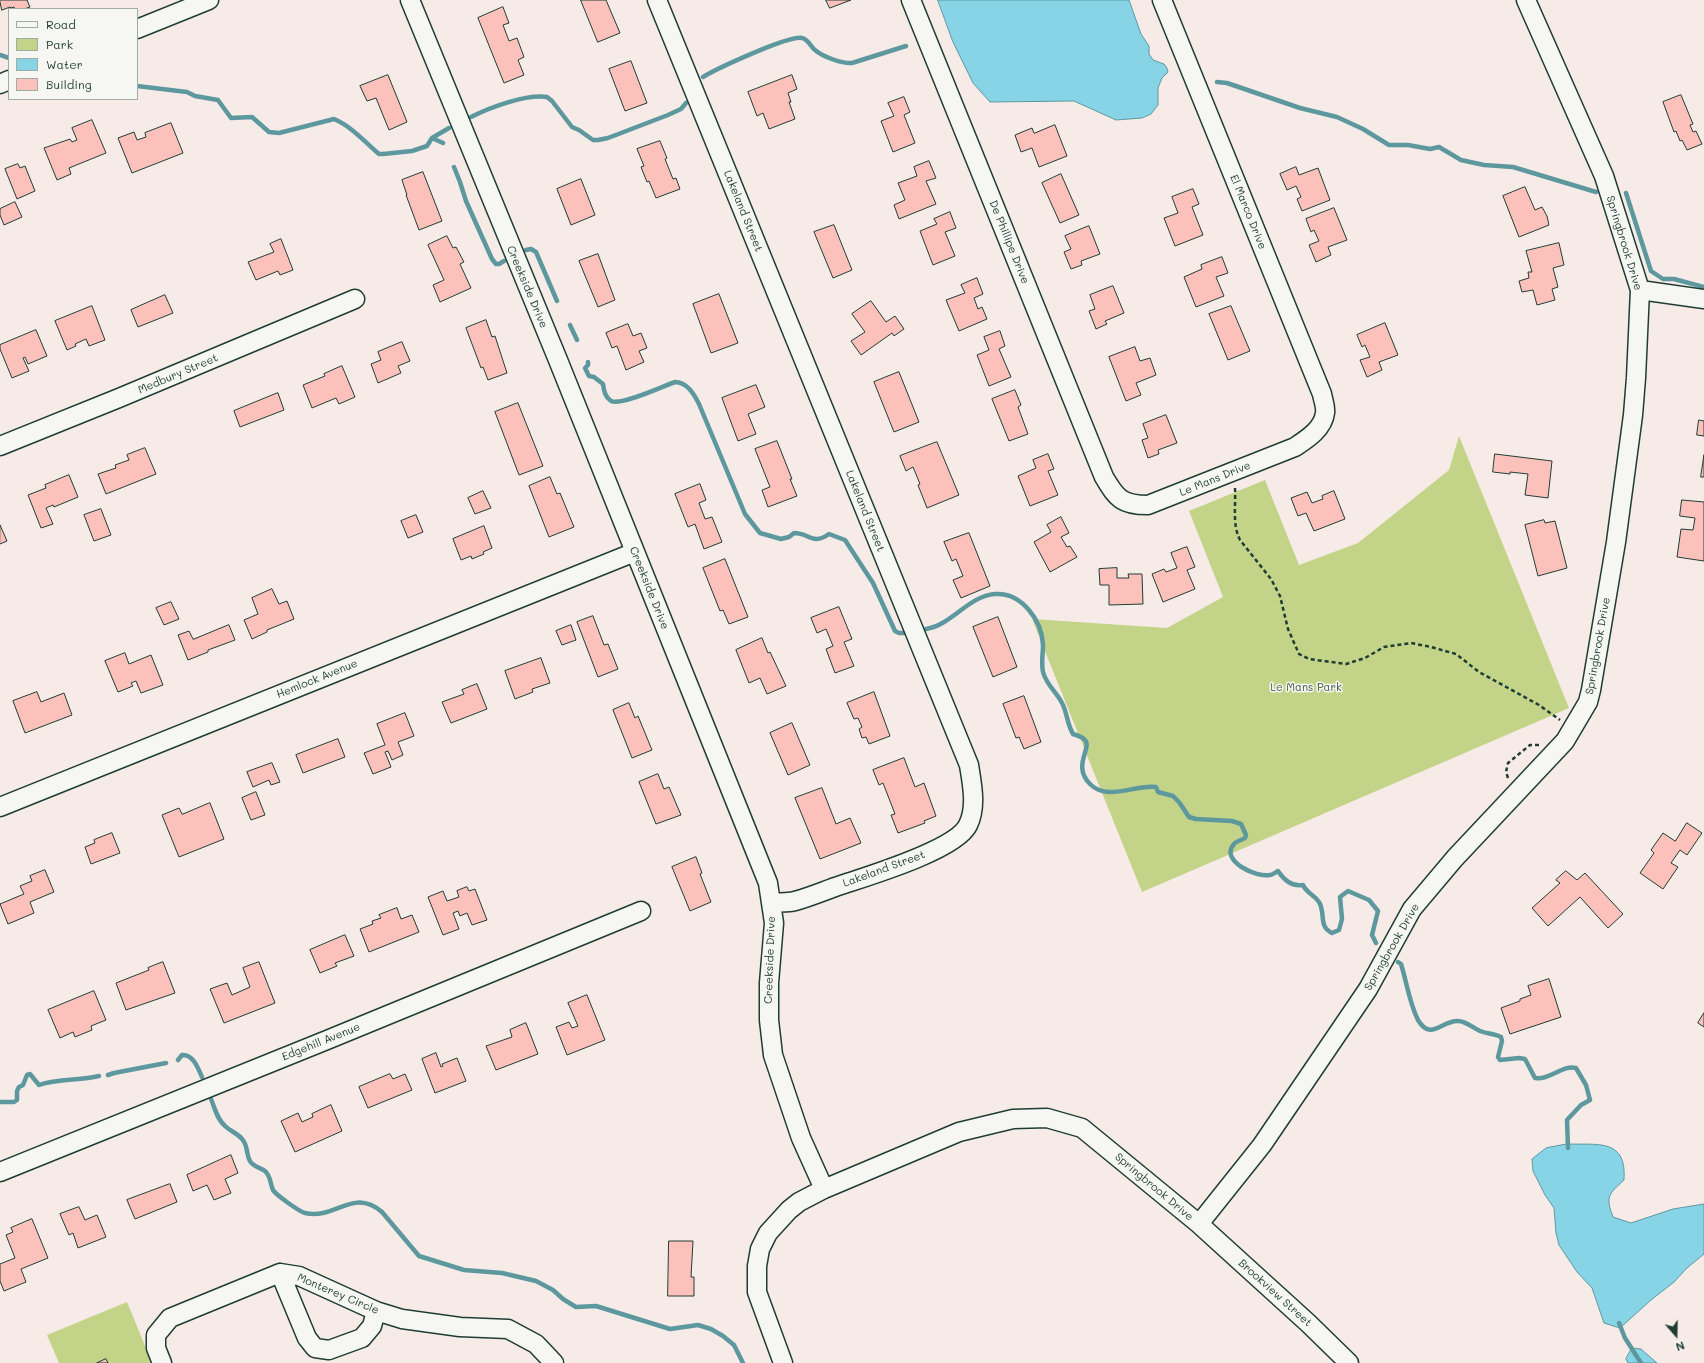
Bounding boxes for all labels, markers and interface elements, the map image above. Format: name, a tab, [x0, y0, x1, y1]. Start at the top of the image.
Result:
legend	[8, 8, 138, 100]
text: Road	[46, 16, 76, 32]
text: Park	[46, 36, 73, 52]
text: Water	[46, 56, 83, 72]
text: Building	[46, 76, 92, 92]
street label: Lakeland Street	[721, 168, 765, 254]
street label: El Marco Drive	[1227, 173, 1269, 251]
street label: Springbrook Drive	[1603, 194, 1645, 292]
street label: De Phillipe Drive	[986, 198, 1032, 286]
street label: Creekside Drive	[504, 244, 550, 330]
street label: Medbury Street	[136, 351, 220, 397]
street label: Le Mans Drive	[1177, 459, 1253, 499]
street label: Lakeland Street	[843, 468, 887, 554]
street label: Creekside Drive	[626, 545, 672, 631]
street label: Springbrook Drive	[1583, 596, 1613, 696]
street label: Hemlock Avenue	[274, 657, 360, 701]
park label: Le Mans Park	[1270, 681, 1342, 695]
street label: Lakeland Street	[841, 848, 927, 890]
street label: Springbrook Drive	[1362, 901, 1422, 993]
street label: Creekside Drive	[762, 916, 778, 1004]
street label: Edgehill Avenue	[280, 1020, 362, 1064]
street label: Springbrook Drive	[1112, 1150, 1196, 1224]
street label: Brookview Street	[1236, 1257, 1314, 1329]
street label: Monterey Circle	[295, 1271, 381, 1317]
north arrow	[1656, 1315, 1696, 1355]
text: N	[1674, 1338, 1687, 1355]

